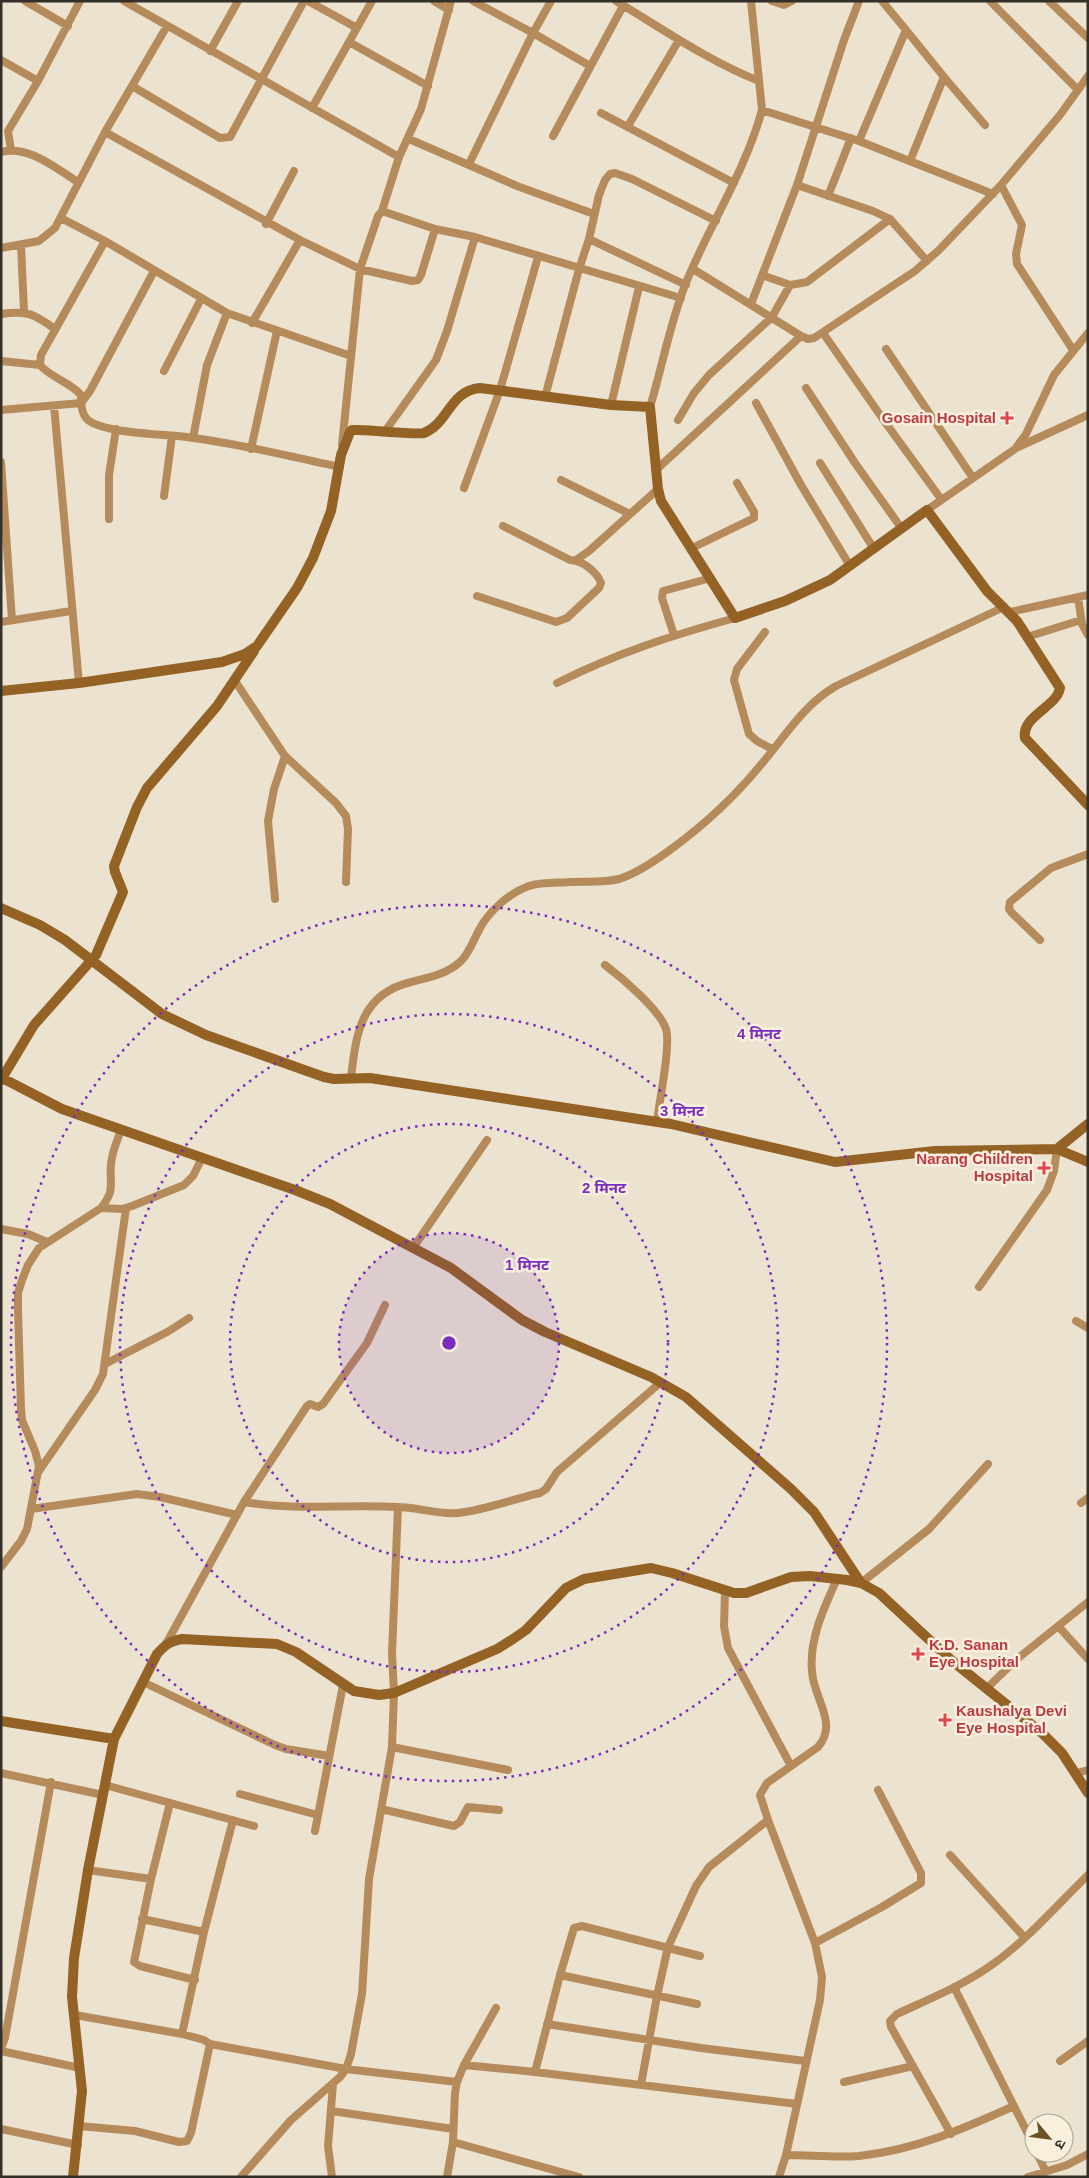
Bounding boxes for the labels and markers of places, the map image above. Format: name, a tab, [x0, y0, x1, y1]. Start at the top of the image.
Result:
place label: Gosain Hospital	[882, 409, 996, 426]
marker: Gosain Hospital	[1000, 411, 1014, 425]
place label: Narang Children Hospital	[916, 1150, 1033, 1184]
marker: Narang Children Hospital	[1037, 1161, 1051, 1175]
centre of rings	[440, 1334, 458, 1352]
place label: K.D. Sanan Eye Hospital	[929, 1636, 1019, 1670]
marker: K.D. Sanan Eye Hospital	[911, 1647, 925, 1661]
place label: Kaushalya Devi Eye Hospital	[956, 1702, 1067, 1736]
marker: Kaushalya Devi Eye Hospital	[938, 1713, 952, 1727]

